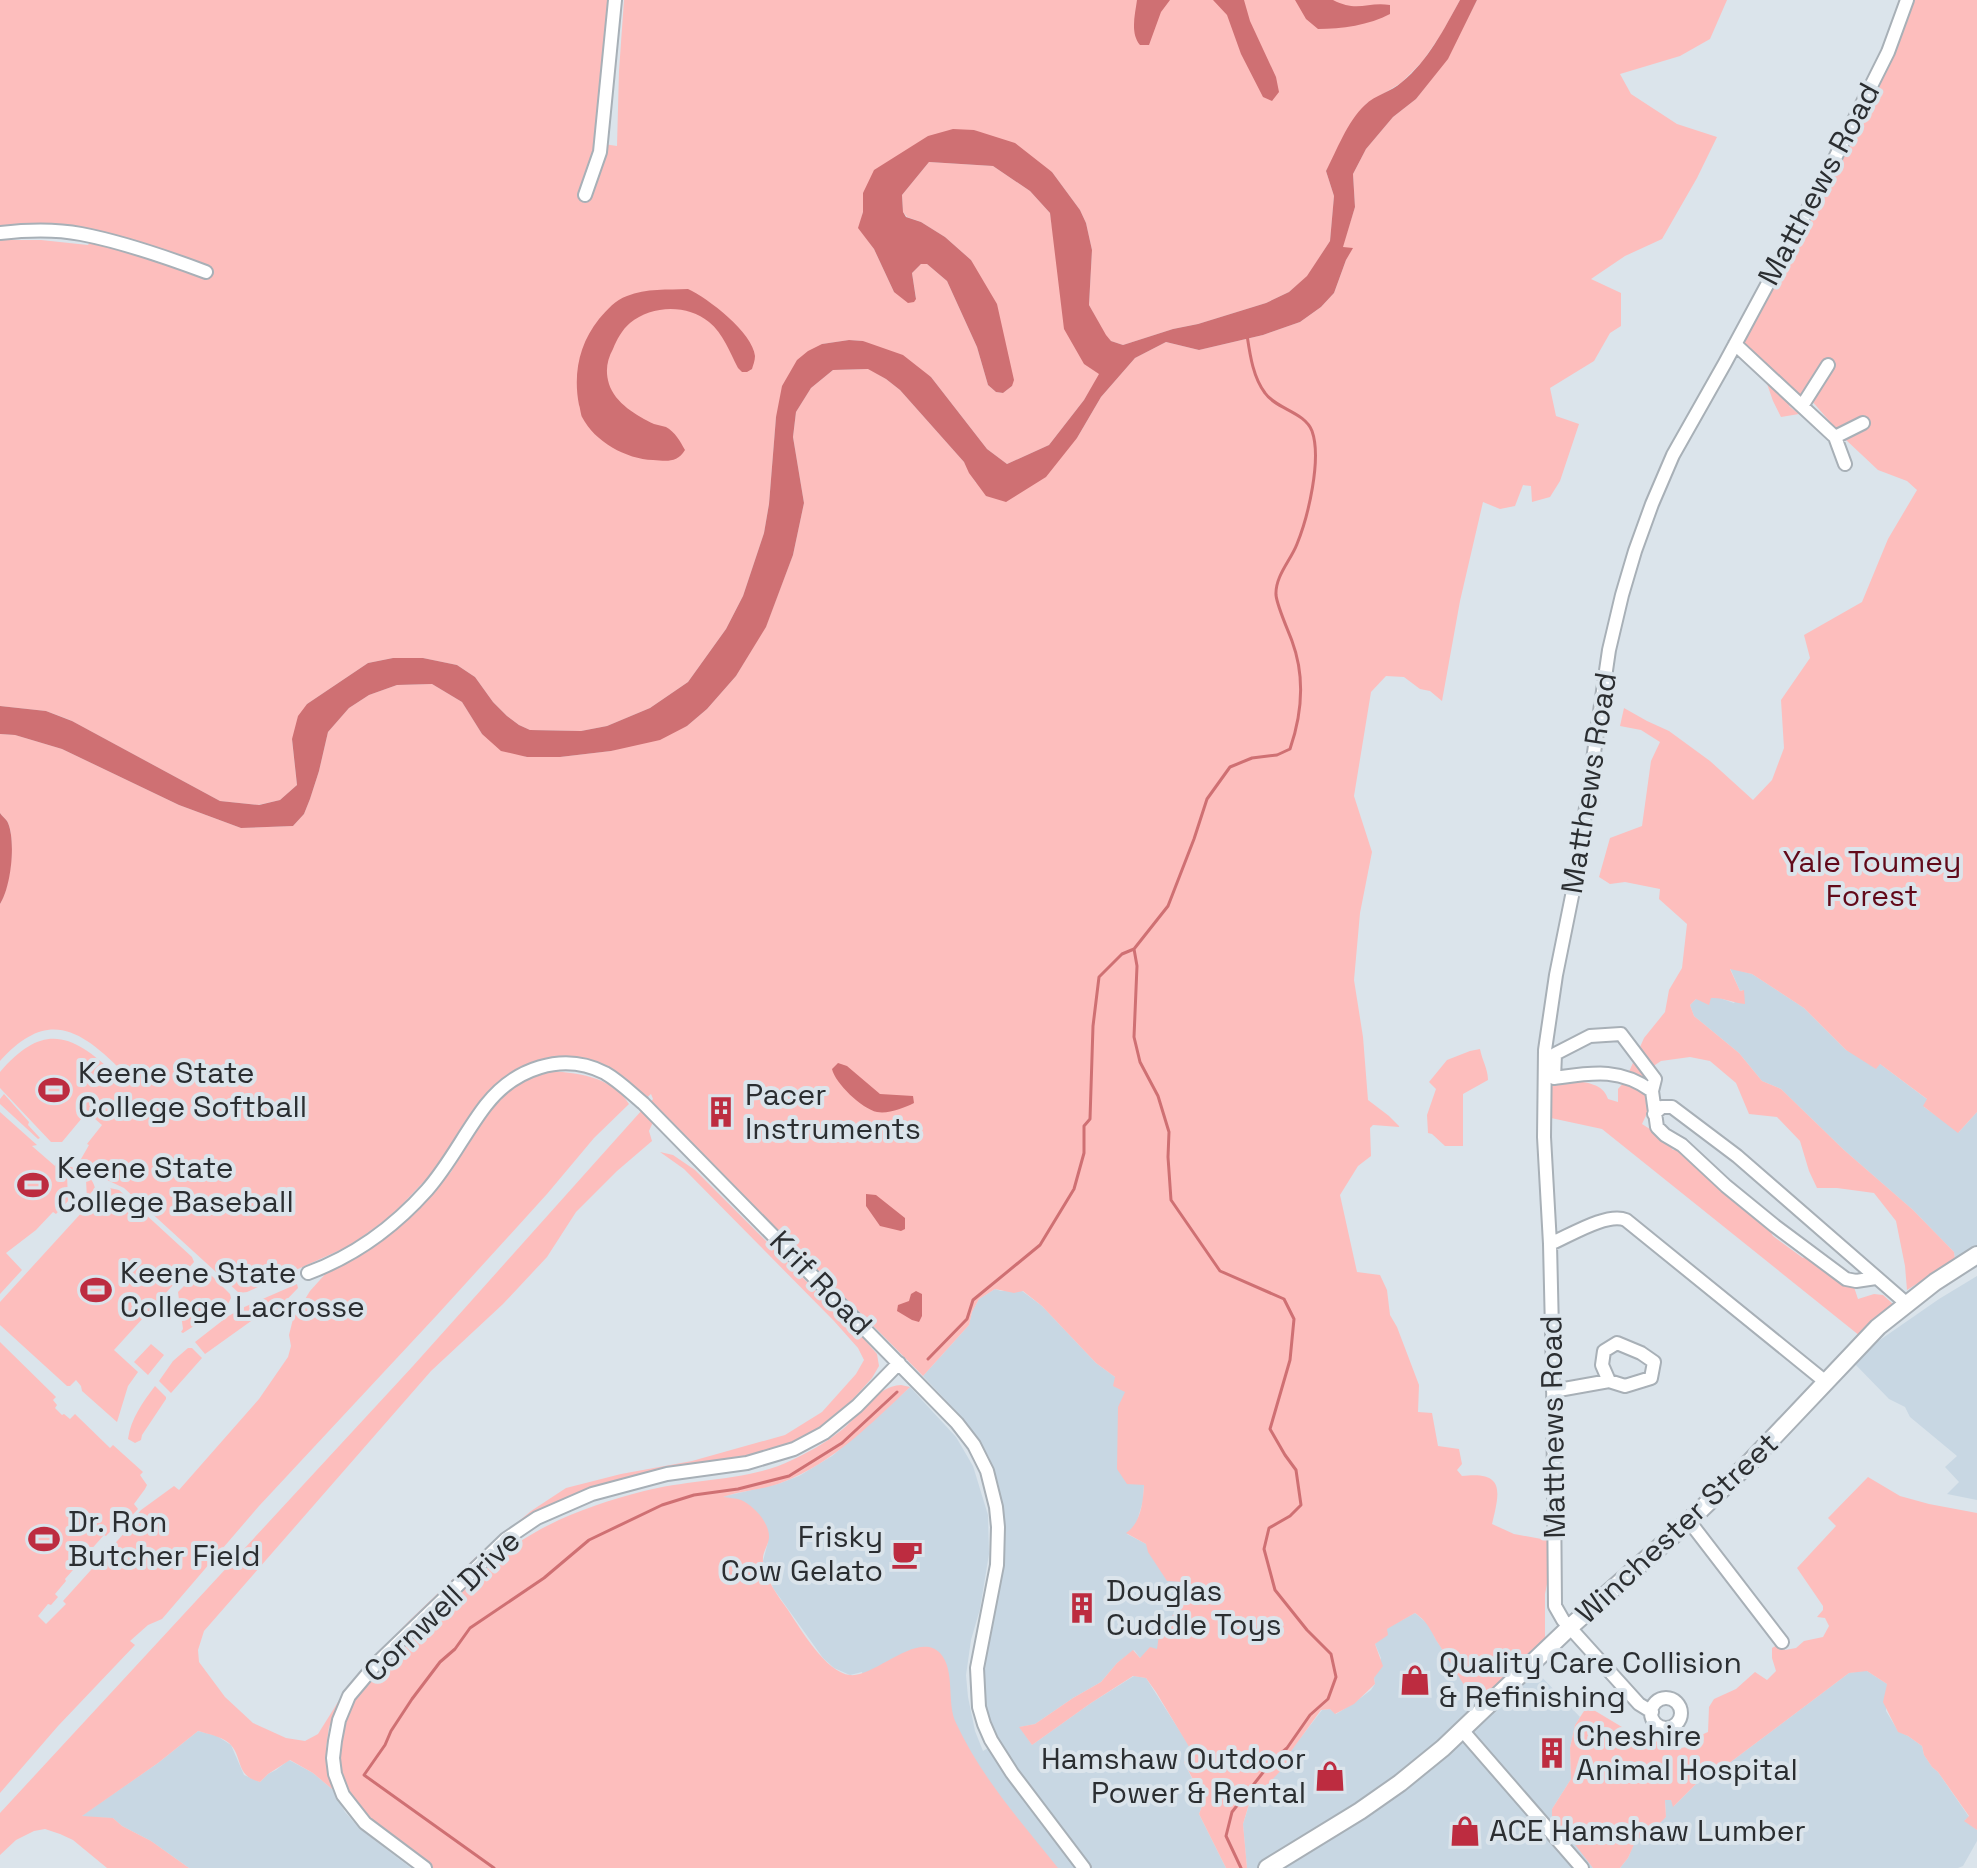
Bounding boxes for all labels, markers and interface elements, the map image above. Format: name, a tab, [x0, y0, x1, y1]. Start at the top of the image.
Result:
street label: Matthews Road	[1749, 76, 1888, 292]
street label: Matthews Road	[1552, 669, 1625, 896]
park label: Yale Toumey Forest	[1783, 842, 1961, 915]
place label: Keene State College Softball	[78, 1053, 307, 1126]
sports icon: Keene State College Softball	[37, 1073, 71, 1107]
place label: Pacer Instruments	[745, 1075, 921, 1148]
building icon: Pacer Instruments	[704, 1095, 738, 1129]
place label: Keene State College Baseball	[57, 1148, 294, 1221]
sports icon: Keene State College Baseball	[16, 1168, 50, 1202]
street label: Krif Road	[762, 1222, 881, 1344]
place label: Keene State College Lacrosse	[120, 1253, 365, 1326]
sports icon: Keene State College Lacrosse	[79, 1273, 113, 1307]
street label: Matthews Road	[1531, 1315, 1574, 1539]
street label: Winchester Street	[1567, 1424, 1786, 1632]
place label: Dr. Ron Butcher Field	[68, 1502, 261, 1575]
place label: Frisky Cow Gelato	[721, 1517, 883, 1590]
street label: Cornwell Drive	[355, 1521, 528, 1690]
sports icon: Dr. Ron Butcher Field	[27, 1522, 61, 1556]
cafe icon: Frisky Cow Gelato	[890, 1537, 924, 1571]
place label: Douglas Cuddle Toys	[1106, 1571, 1282, 1644]
building icon: Douglas Cuddle Toys	[1065, 1591, 1099, 1625]
place label: Quality Care Collision & Refinishing	[1439, 1643, 1742, 1716]
shop icon: Quality Care Collision & Refinishing	[1398, 1663, 1432, 1697]
place label: Cheshire Animal Hospital	[1576, 1716, 1798, 1789]
building icon: Cheshire Animal Hospital	[1535, 1736, 1569, 1770]
place label: Hamshaw Outdoor Power & Rental	[1041, 1739, 1306, 1812]
shop icon: Hamshaw Outdoor Power & Rental	[1313, 1759, 1347, 1793]
place label: ACE Hamshaw Lumber	[1489, 1811, 1806, 1850]
shop icon: ACE Hamshaw Lumber	[1448, 1814, 1482, 1848]

